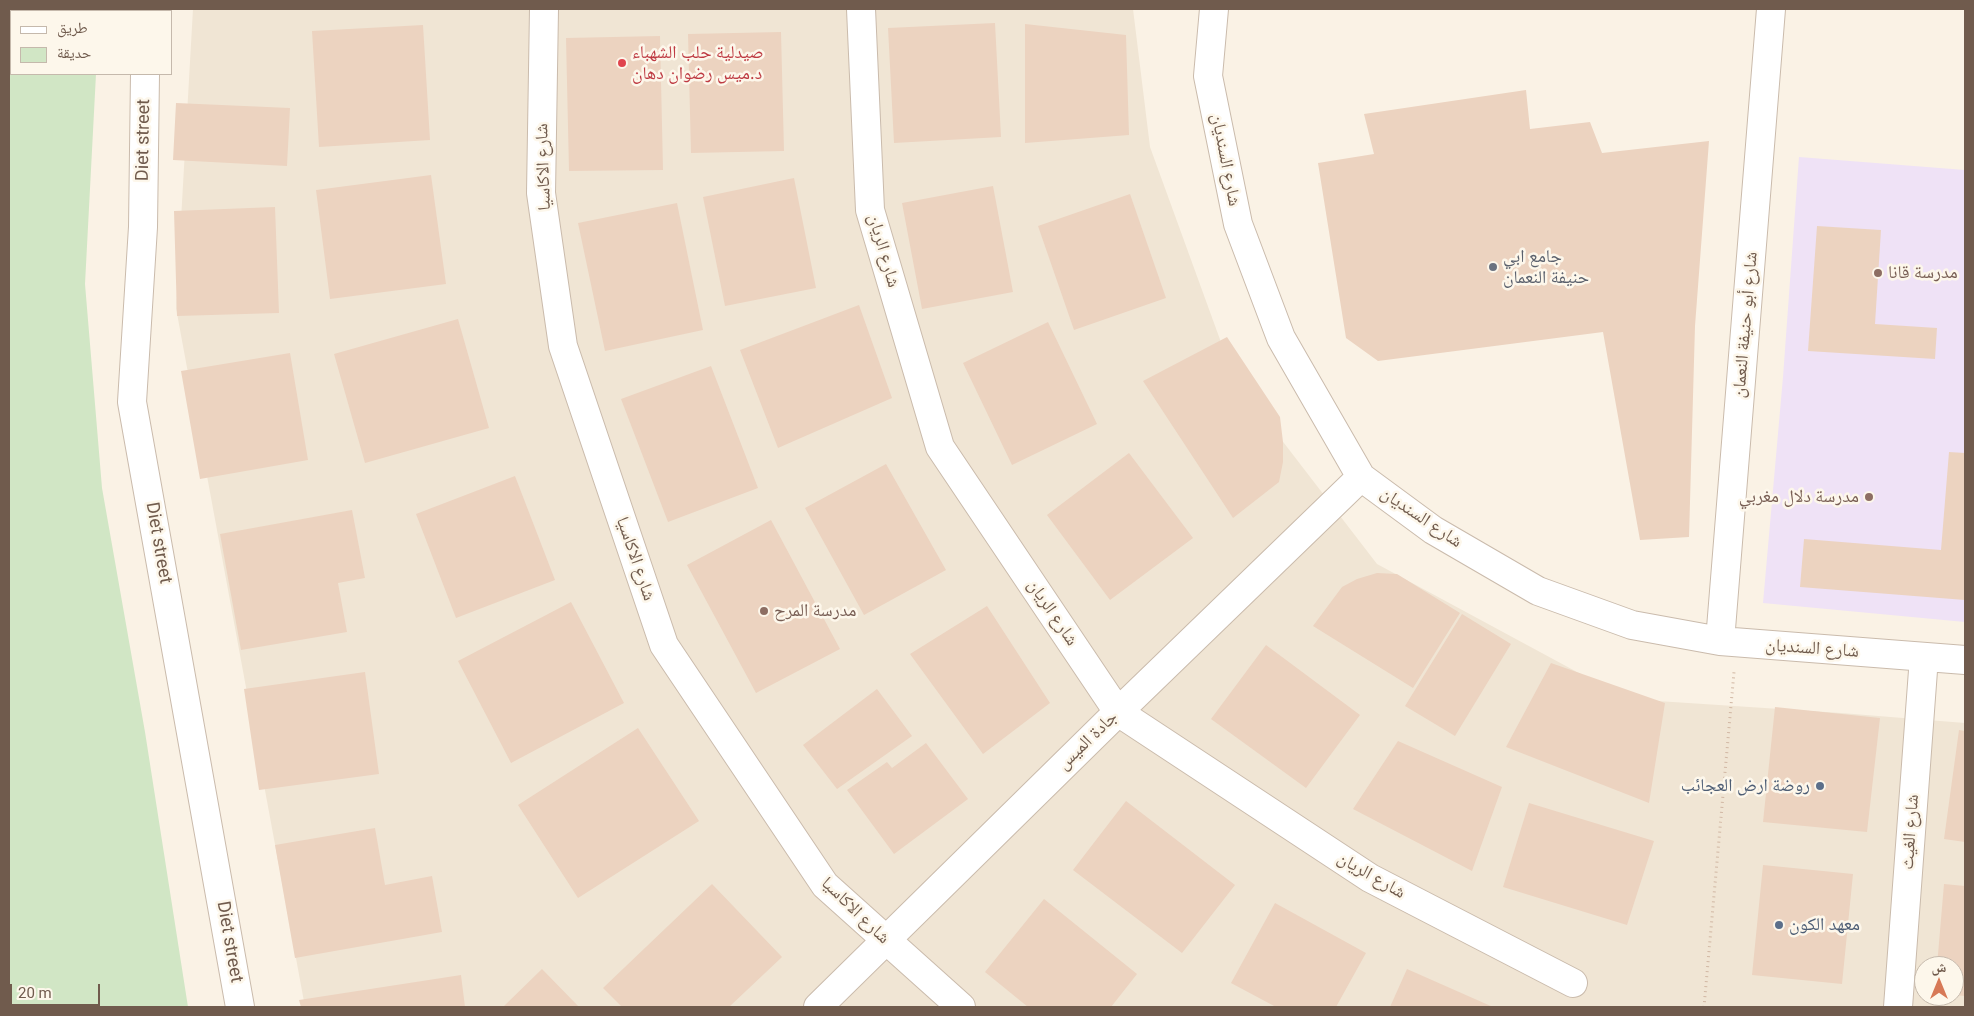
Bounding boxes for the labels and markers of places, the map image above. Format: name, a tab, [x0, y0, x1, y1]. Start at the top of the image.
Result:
place label: صيدلية حلب الشهباء د.ميس رضوان دهان	[632, 42, 764, 84]
marker: صيدلية حلب الشهباء د.ميس رضوان دهان	[616, 57, 628, 69]
place label: جامع ابي حنيفة النعمان	[1503, 246, 1589, 288]
marker: جامع ابي حنيفة النعمان	[1487, 261, 1499, 273]
place label: مدرسة قانا	[1888, 262, 1958, 284]
marker: مدرسة قانا	[1872, 267, 1884, 279]
place label: مدرسة دلال مغربي	[1739, 486, 1859, 508]
marker: مدرسة دلال مغربي	[1863, 491, 1875, 503]
place label: مدرسة المرح	[774, 600, 856, 622]
marker: مدرسة المرح	[758, 605, 770, 617]
place label: روضة ارض العجائب	[1681, 775, 1810, 797]
marker: روضة ارض العجائب	[1814, 780, 1826, 792]
place label: معهد الكون	[1789, 914, 1860, 936]
marker: معهد الكون	[1773, 919, 1785, 931]

